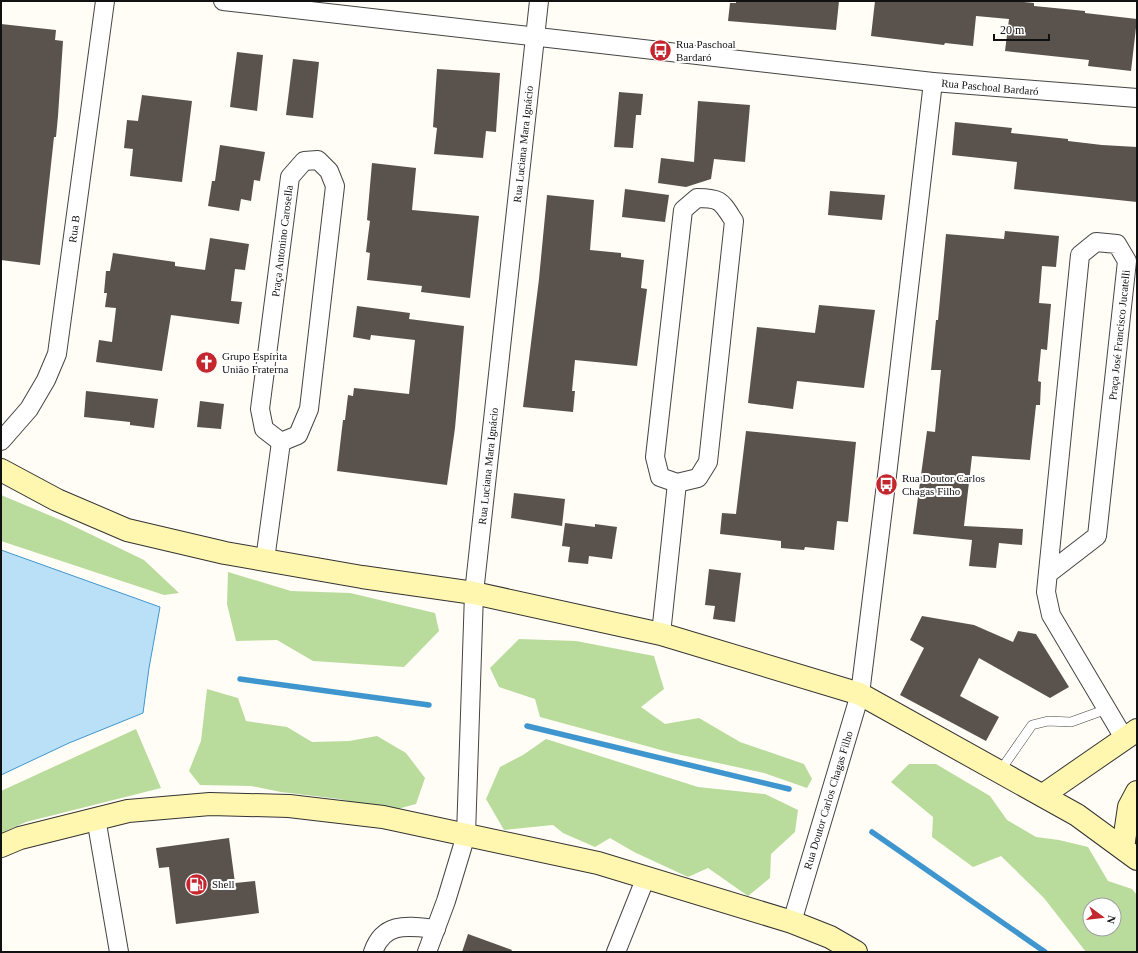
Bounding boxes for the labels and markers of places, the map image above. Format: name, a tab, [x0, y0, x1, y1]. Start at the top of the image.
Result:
bus stop icon: Rua Paschoal Bardaró	[648, 37, 674, 63]
place label: Rua Paschoal Bardaró	[676, 38, 736, 63]
church icon: Grupo Espírita União Fraterna	[194, 349, 220, 375]
place label: Grupo Espírita União Fraterna	[222, 350, 288, 375]
bus stop icon: Rua Doutor Carlos Chagas Filho	[873, 471, 899, 497]
place label: Rua Doutor Carlos Chagas Filho	[902, 472, 985, 497]
fuel station icon: Shell	[183, 871, 209, 897]
place label: Shell	[212, 878, 235, 890]

